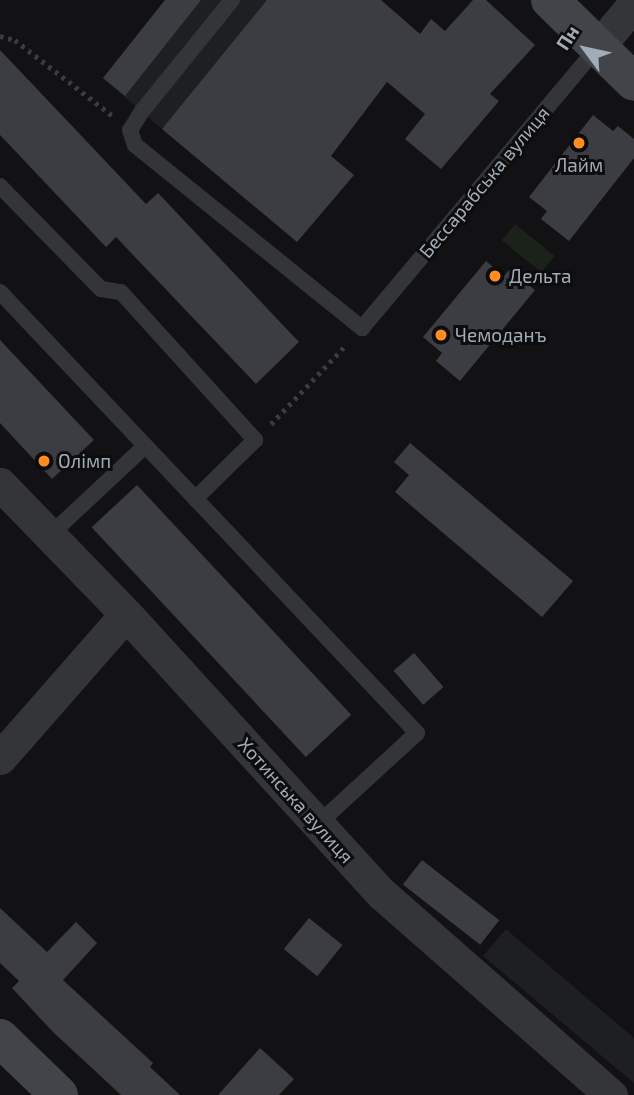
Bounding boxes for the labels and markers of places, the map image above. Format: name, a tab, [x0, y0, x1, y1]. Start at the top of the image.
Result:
marker: Лайм	[571, 135, 587, 151]
place label: Лайм	[555, 154, 603, 176]
place label: Дельта	[509, 265, 571, 287]
marker: Дельта	[487, 268, 503, 284]
place label: Чемоданъ	[455, 324, 547, 346]
marker: Чемоданъ	[433, 327, 449, 343]
place label: Олімп	[58, 450, 111, 472]
marker: Олімп	[36, 453, 52, 469]

